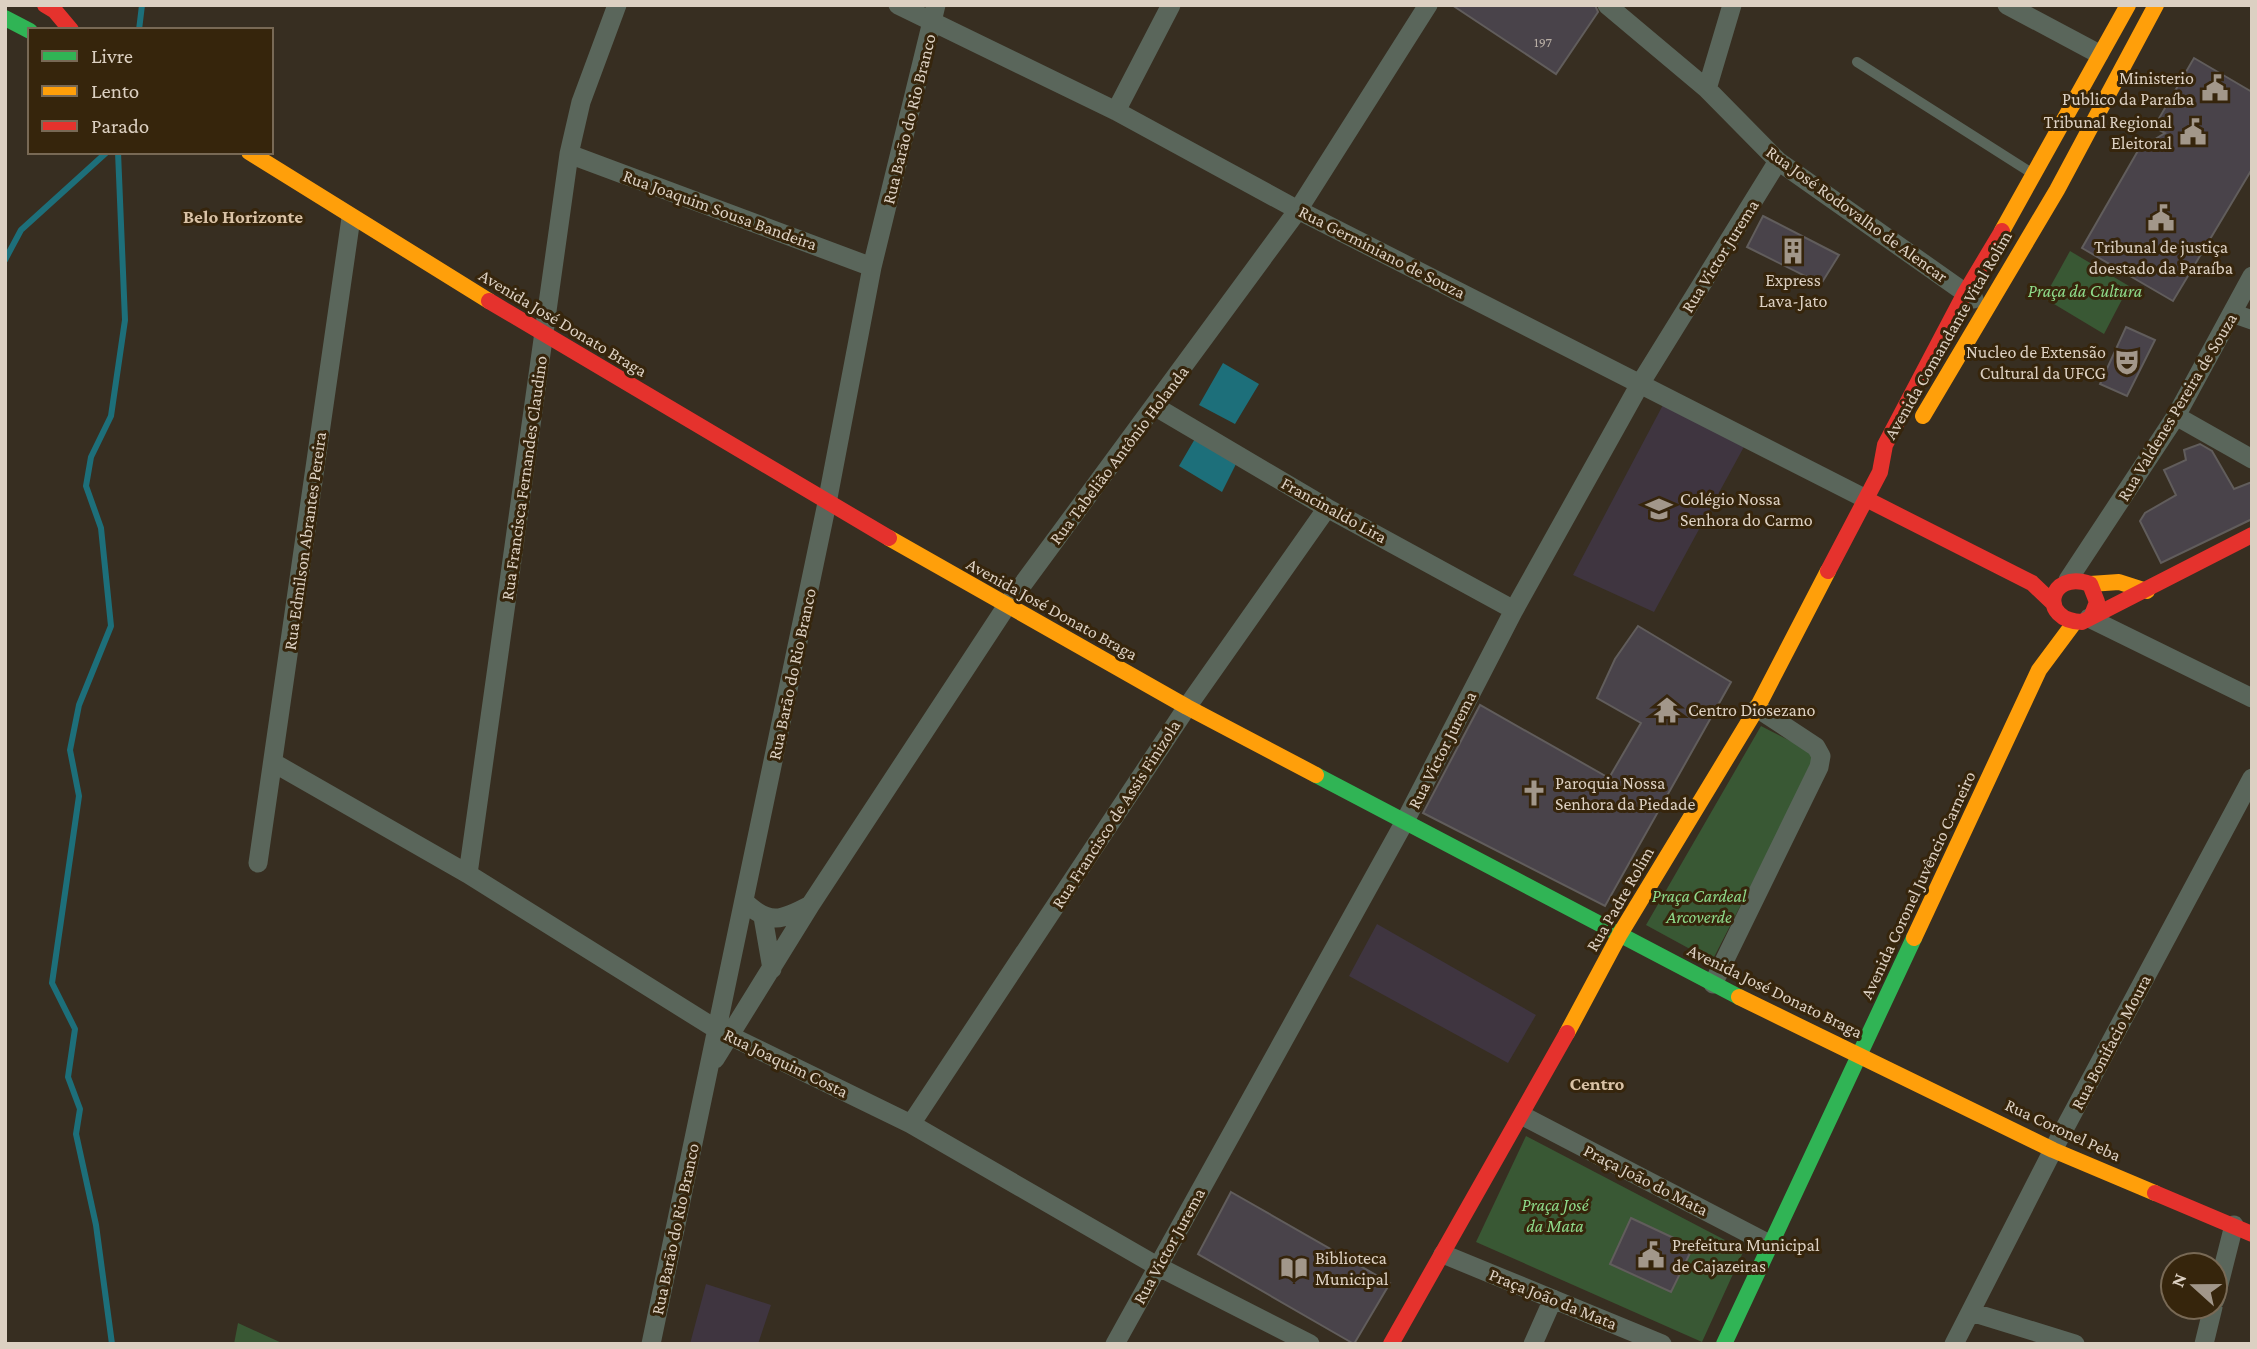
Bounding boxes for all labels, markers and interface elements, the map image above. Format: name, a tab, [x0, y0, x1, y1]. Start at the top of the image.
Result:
legend	[28, 28, 273, 154]
street label: Rua Barāo do Rio Branco	[878, 32, 940, 206]
house number: 197	[1534, 34, 1553, 50]
text: Livre	[91, 44, 133, 68]
place label: Ministerio Publico da Paraíba	[2062, 68, 2194, 109]
public building icon: Ministerio Publico da Paraíba	[2200, 73, 2230, 103]
text: Lento	[91, 79, 139, 103]
place label: Tribunal Regional Eleitoral	[2043, 112, 2172, 153]
text: Parado	[91, 114, 149, 138]
public building icon: Tribunal Regional Eleitoral	[2178, 117, 2208, 147]
street label: Rua José Rodovalho de Alencar	[1762, 141, 1952, 287]
street label: Rua Joaquim Sousa Bandeira	[620, 166, 820, 254]
street label: Rua Victor Jurema	[1677, 196, 1763, 316]
street label: Rua Germiniano de Souza	[1295, 201, 1469, 303]
public building icon: Tribunal de justiça doestado da Paraíba	[2146, 203, 2176, 233]
district label: Belo Horizonte	[183, 206, 303, 227]
street label: Avenida Comandante Vital Rolim	[1880, 227, 2016, 443]
building icon: Express Lava-Jato	[1778, 236, 1808, 266]
place label: Tribunal de justiça doestado da Paraíba	[2089, 237, 2233, 278]
street label: Avenida José Donato Braga	[475, 265, 651, 381]
place label: Express Lava-Jato	[1759, 270, 1827, 311]
park label: Praça da Cultura	[2028, 281, 2143, 301]
street label: Rua Valdenes Pereira de Souza	[2113, 309, 2241, 505]
place label: Nucleo de Extensão Cultural da UFCG	[1966, 342, 2106, 383]
theatre icon: Nucleo de Extensão Cultural da UFCG	[2112, 347, 2142, 377]
street label: Rua Francisca Fernandes Claudino	[497, 354, 551, 601]
street label: Rua Tabelião Antônio Holanda	[1045, 362, 1193, 548]
street label: Rua Edmilson Abrantes Pereira	[280, 430, 330, 652]
street label: Francinaldo Lira	[1278, 473, 1390, 547]
place label: Colégio Nossa Senhora do Carmo	[1680, 489, 1813, 530]
school or university icon: Colégio Nossa Senhora do Carmo	[1644, 494, 1674, 524]
street label: Avenida José Donato Braga	[963, 554, 1141, 664]
street label: Rua Barāo do Rio Branco	[764, 586, 820, 762]
street label: Rua Victor Jurema	[1404, 688, 1480, 812]
temple icon: Centro Diosezano	[1652, 695, 1682, 725]
place label: Centro Diosezano	[1688, 700, 1816, 720]
street label: Rua Francisco de Assis Finizola	[1048, 716, 1184, 912]
street label: Avenida Coronel Juvêncio Carneiro	[1856, 768, 1980, 1002]
place label: Paroquia Nossa Senhora da Piedade	[1555, 773, 1695, 814]
church icon: Paroquia Nossa Senhora da Piedade	[1519, 778, 1549, 808]
street label: Rua Padre Rolim	[1582, 843, 1658, 955]
park label: Praça Cardeal Arcoverde	[1652, 886, 1747, 927]
street label: Avenida José Donato Braga	[1684, 940, 1866, 1042]
street label: Rua Bonifacio Moura	[2067, 971, 2155, 1113]
street label: Rua Joaquim Costa	[721, 1024, 851, 1102]
district label: Centro	[1569, 1073, 1625, 1094]
street label: Rua Coronel Peba	[2002, 1094, 2124, 1166]
street label: Praça João do Mata	[1581, 1140, 1711, 1220]
street label: Rua Barāo do Rio Branco	[647, 1141, 703, 1317]
street label: Rua Victor Jurema	[1129, 1185, 1209, 1307]
park label: Praça José da Mata	[1522, 1195, 1590, 1236]
place label: Prefeitura Municipal de Cajazeiras	[1672, 1235, 1820, 1277]
public building icon: Prefeitura Municipal de Cajazeiras	[1636, 1240, 1666, 1270]
place label: Biblioteca Municipal	[1315, 1248, 1389, 1289]
north arrow	[2159, 1251, 2229, 1321]
library icon: Biblioteca Municipal	[1279, 1253, 1309, 1283]
street label: Praça João da Mata	[1486, 1264, 1620, 1334]
text: N	[2166, 1270, 2191, 1290]

